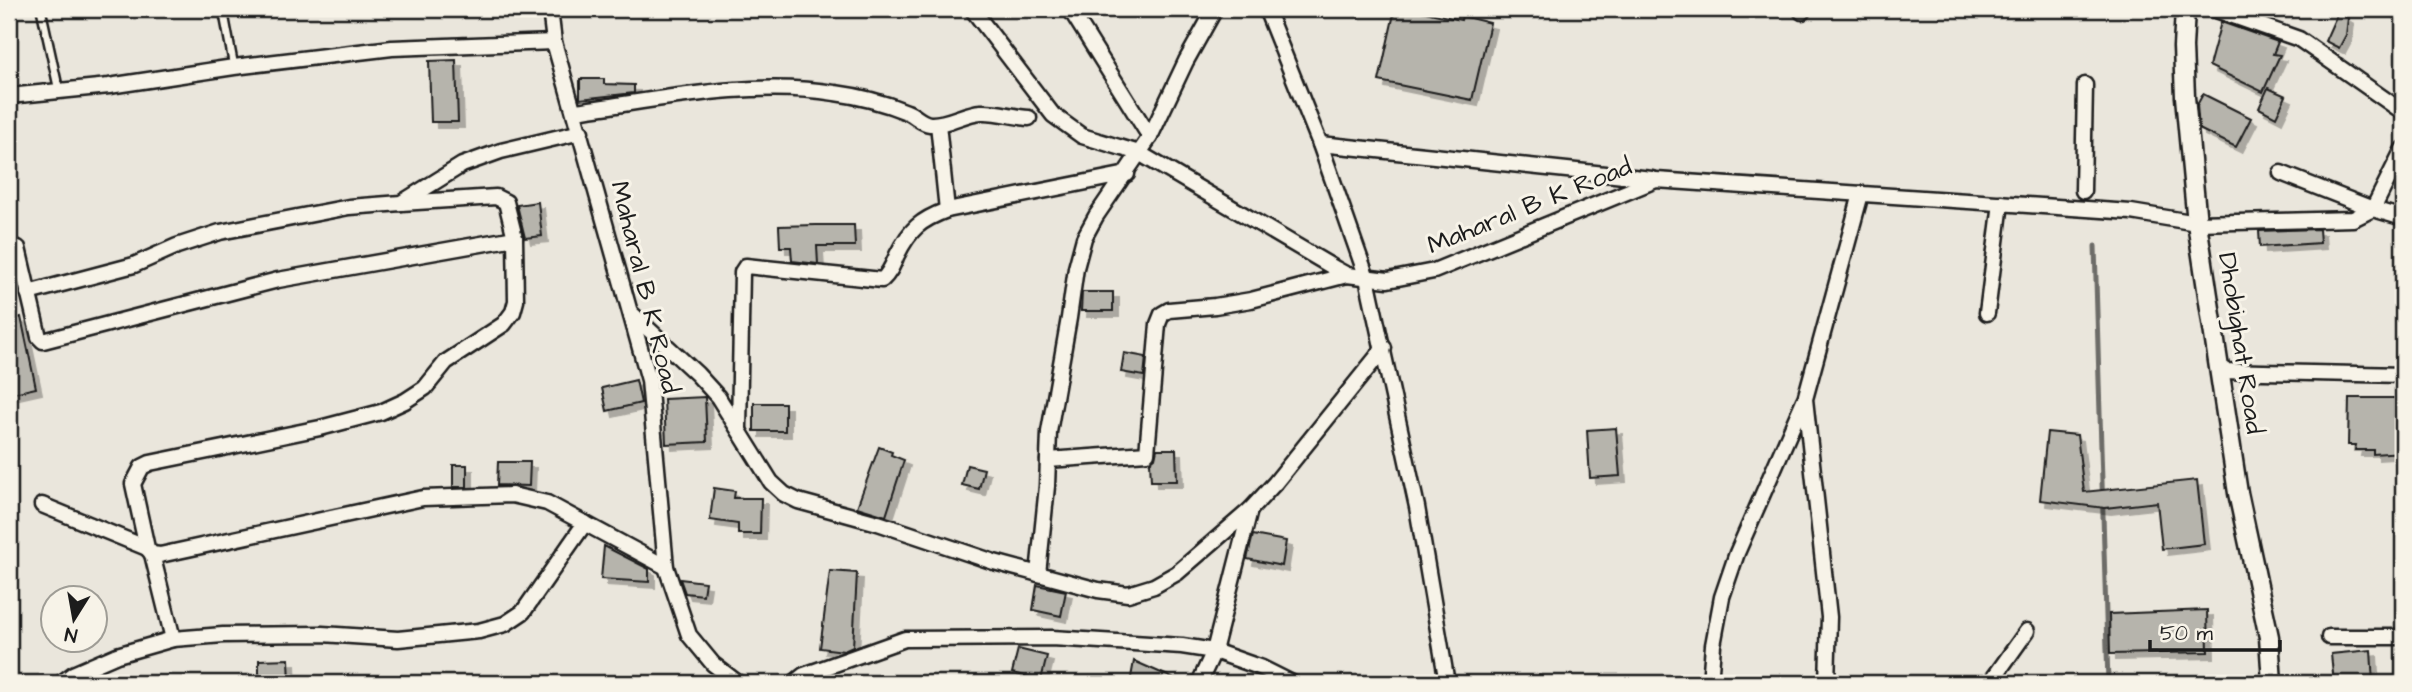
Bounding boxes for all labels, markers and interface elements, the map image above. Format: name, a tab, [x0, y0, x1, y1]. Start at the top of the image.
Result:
street label: Maharal B K Road	[1422, 148, 1637, 263]
street label: Maharal B K Road	[601, 177, 689, 397]
street label: Dhobighat Road	[2207, 250, 2273, 437]
north arrow	[38, 584, 108, 654]
scale bar	[2150, 608, 2279, 652]
text: 50 m	[2160, 619, 2214, 648]
text: N	[63, 620, 79, 649]

